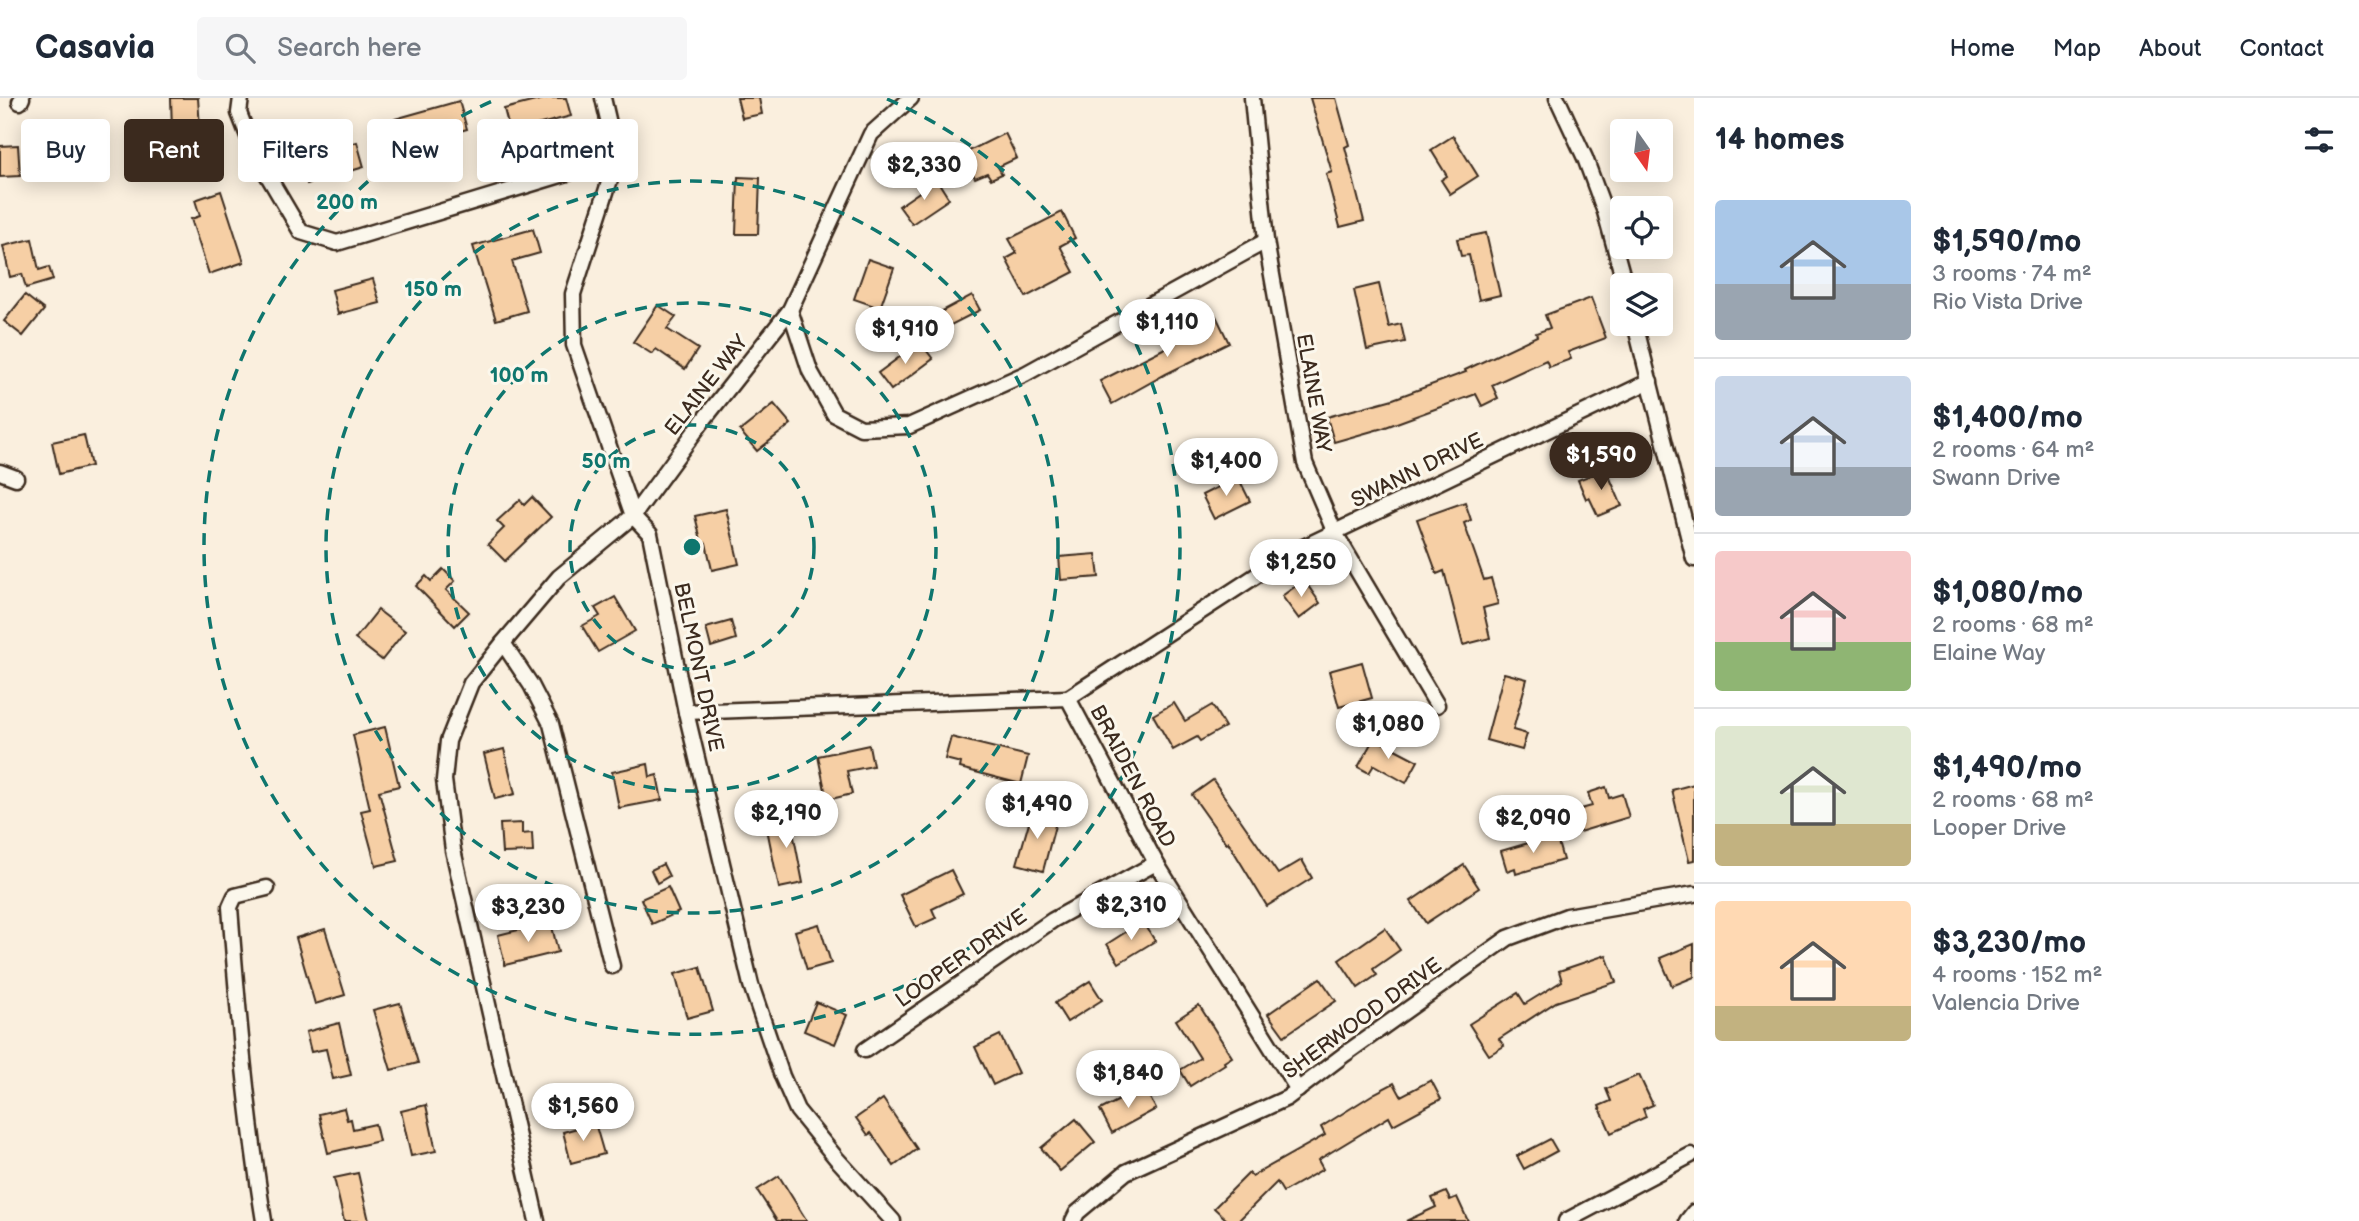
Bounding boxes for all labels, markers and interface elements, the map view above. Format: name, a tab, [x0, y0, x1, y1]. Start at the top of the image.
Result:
search box	[197, 17, 687, 80]
text: Casavia	[35, 28, 155, 68]
icon: search	[221, 29, 259, 67]
text: Search here	[277, 33, 421, 64]
text: Home	[1950, 34, 2015, 63]
text: Map	[2053, 34, 2101, 63]
text: About	[2139, 34, 2201, 63]
text: Contact	[2239, 34, 2324, 63]
chip: Buy	[21, 119, 110, 182]
chip: Rent	[124, 119, 224, 182]
chip: Filters	[238, 119, 353, 182]
chip: New	[367, 119, 463, 182]
chip: Apartment	[477, 119, 638, 182]
north arrow	[1610, 119, 1673, 182]
map controls	[1610, 119, 1673, 336]
icon: filters	[2300, 121, 2338, 159]
text: 14 homes	[1715, 122, 1844, 158]
pin: $2,330	[867, 142, 981, 202]
text: $2,330	[886, 151, 962, 179]
text: 200 m	[316, 190, 378, 215]
button: locate	[1610, 196, 1673, 259]
text: $1,590/mo	[1932, 224, 2081, 260]
icon: home	[1771, 228, 1855, 312]
text: 3 rooms · 74 m²	[1932, 260, 2092, 288]
button: layers	[1610, 273, 1673, 336]
text: 150 m	[404, 277, 462, 302]
text: Rio Vista Drive	[1932, 288, 2083, 316]
pin: $1,110	[1110, 300, 1224, 359]
pin: $1,910	[848, 306, 962, 366]
text: $1,110	[1135, 308, 1199, 336]
text: $1,910	[871, 315, 939, 343]
street label: ELAINE WAY	[659, 330, 754, 440]
street label: ELAINE WAY	[1291, 332, 1336, 455]
text: 100 m	[490, 363, 548, 388]
text: $1,400/mo	[1932, 400, 2083, 436]
icon: home	[1771, 404, 1855, 488]
street label: SWANN DRIVE	[1347, 428, 1487, 513]
pin: $1,590	[1544, 432, 1658, 492]
text: 2 rooms · 64 m²	[1932, 436, 2094, 464]
pin: $1,400	[1169, 438, 1283, 498]
text: $1,590	[1565, 441, 1637, 469]
text: $1,400	[1190, 447, 1262, 475]
text: 50 m	[582, 449, 630, 474]
text: Swann Drive	[1932, 464, 2060, 492]
centre of rings	[680, 535, 704, 559]
pin: $1,250	[1244, 540, 1358, 599]
text: $1,250	[1265, 548, 1337, 576]
text: $1,080/mo	[1932, 575, 2083, 611]
icon: home	[1771, 579, 1855, 663]
street label: BELMONT DRIVE	[668, 580, 729, 754]
text: 2 rooms · 68 m²	[1932, 611, 2094, 639]
text: Elaine Way	[1932, 639, 2046, 667]
street label: BRAIDEN ROAD	[1084, 701, 1181, 852]
pin: $1,080	[1331, 702, 1445, 761]
text: $1,080	[1352, 710, 1424, 738]
text: $1,490/mo	[1932, 750, 2082, 786]
icon: home	[1771, 754, 1855, 838]
pin: $1,490	[980, 782, 1094, 841]
text: 2 rooms · 68 m²	[1932, 786, 2094, 814]
pin: $2,190	[729, 790, 843, 850]
text: $1,490	[1001, 790, 1073, 818]
pin: $2,090	[1476, 796, 1590, 855]
text: $2,190	[750, 799, 822, 827]
text: $2,090	[1495, 804, 1571, 832]
text: Looper Drive	[1932, 814, 2066, 842]
pin: $2,310	[1074, 882, 1188, 942]
pin: $3,230	[471, 884, 585, 944]
text: $2,310	[1095, 891, 1167, 919]
text: $3,230	[491, 893, 565, 921]
street label: LOOPER DRIVE	[891, 904, 1032, 1013]
text: $3,230/mo	[1932, 925, 2086, 961]
icon: home	[1771, 929, 1855, 1013]
street label: SHERWOOD DRIVE	[1278, 952, 1447, 1084]
text: 4 rooms · 152 m²	[1932, 961, 2102, 989]
text: Valencia Drive	[1932, 989, 2080, 1017]
pin: $1,840	[1071, 1051, 1185, 1110]
text: $1,840	[1092, 1059, 1164, 1087]
pin: $1,560	[526, 1084, 640, 1143]
text: $1,560	[547, 1092, 619, 1120]

